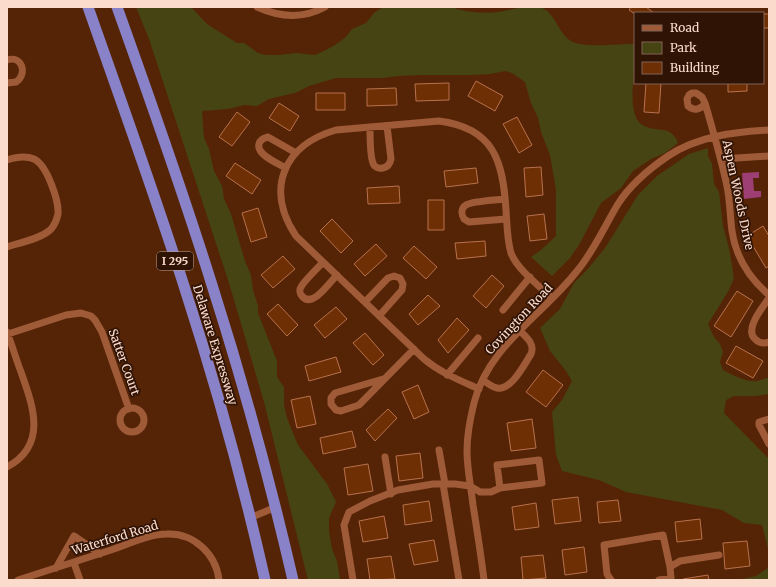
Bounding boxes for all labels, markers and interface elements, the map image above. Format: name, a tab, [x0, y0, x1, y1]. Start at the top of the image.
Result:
legend	[634, 12, 764, 84]
text: Road	[670, 20, 699, 35]
text: Park	[670, 40, 697, 55]
text: Building	[670, 60, 720, 75]
street label: Aspen Woods Drive	[719, 137, 757, 251]
road number: I 295	[157, 252, 193, 270]
street label: Covington Road	[482, 280, 555, 357]
street label: Delaware Expressway	[190, 283, 241, 407]
street label: Satter Court	[106, 327, 144, 397]
street label: Waterford Road	[69, 517, 160, 558]

